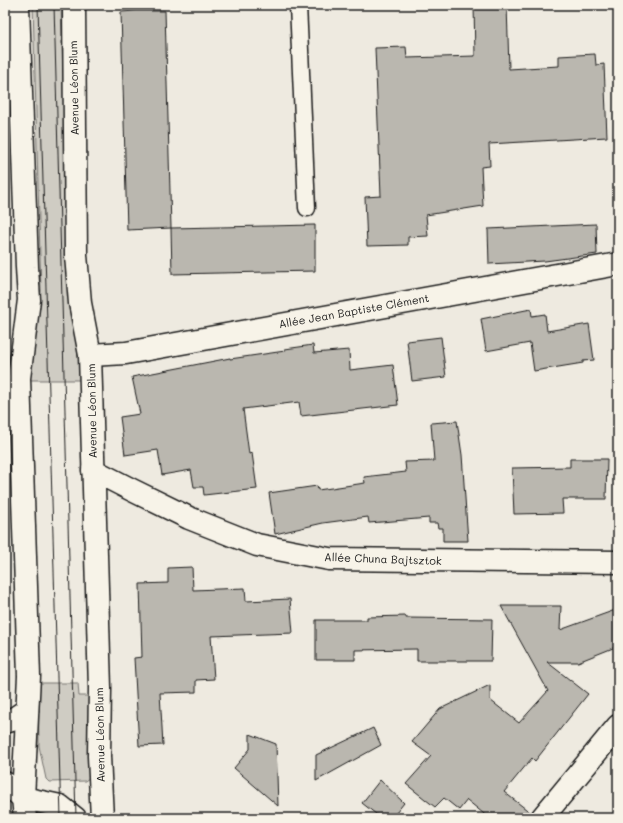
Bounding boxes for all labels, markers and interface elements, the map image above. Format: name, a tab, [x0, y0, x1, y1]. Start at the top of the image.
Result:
street label: Avenue Léon Blum	[65, 41, 82, 135]
street label: Allée Jean Baptiste Clément	[277, 290, 431, 331]
street label: Avenue Léon Blum	[83, 364, 100, 458]
street label: Allée Chuna Bajtsztok	[324, 549, 442, 568]
street label: Avenue Léon Blum	[91, 688, 108, 782]

